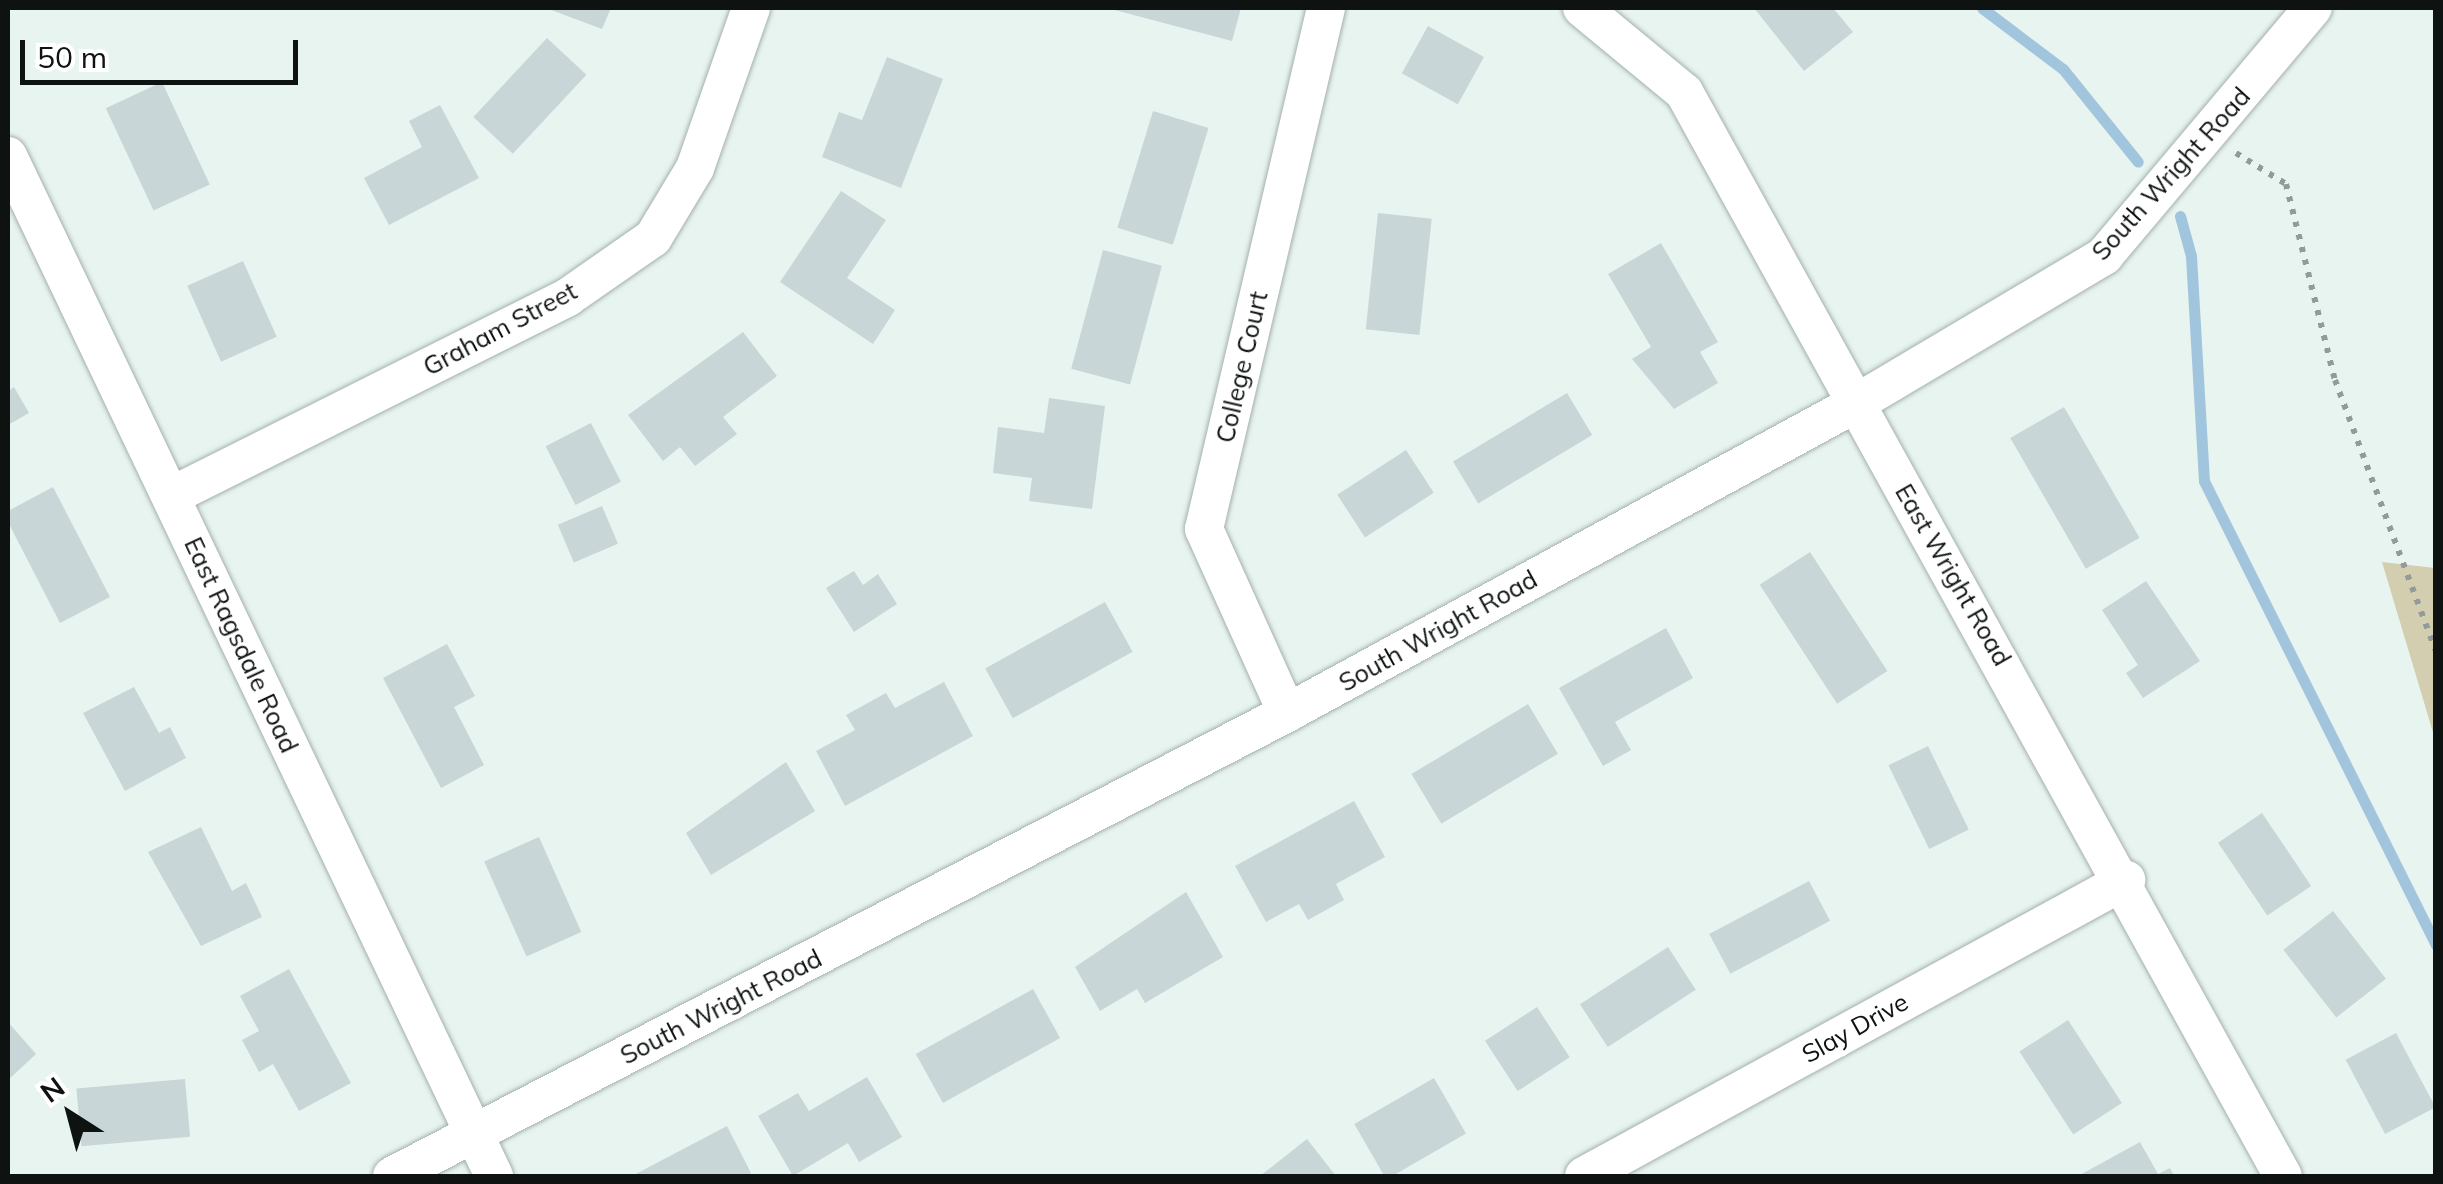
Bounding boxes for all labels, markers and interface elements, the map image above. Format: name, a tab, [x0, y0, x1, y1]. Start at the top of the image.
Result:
scale bar	[25, 20, 302, 82]
text: 50 m	[37, 38, 107, 76]
street label: South Wright Road	[2086, 82, 2256, 266]
street label: Graham Street	[418, 276, 582, 382]
street label: College Court	[1210, 288, 1274, 446]
street label: East Wright Road	[1889, 479, 2017, 671]
street label: East Ragsdale Road	[178, 533, 304, 757]
street label: South Wright Road	[1334, 564, 1542, 698]
street label: South Wright Road	[615, 943, 827, 1071]
street label: Slay Drive	[1797, 987, 1913, 1069]
north arrow	[20, 1064, 120, 1164]
text: N	[33, 1069, 71, 1110]

